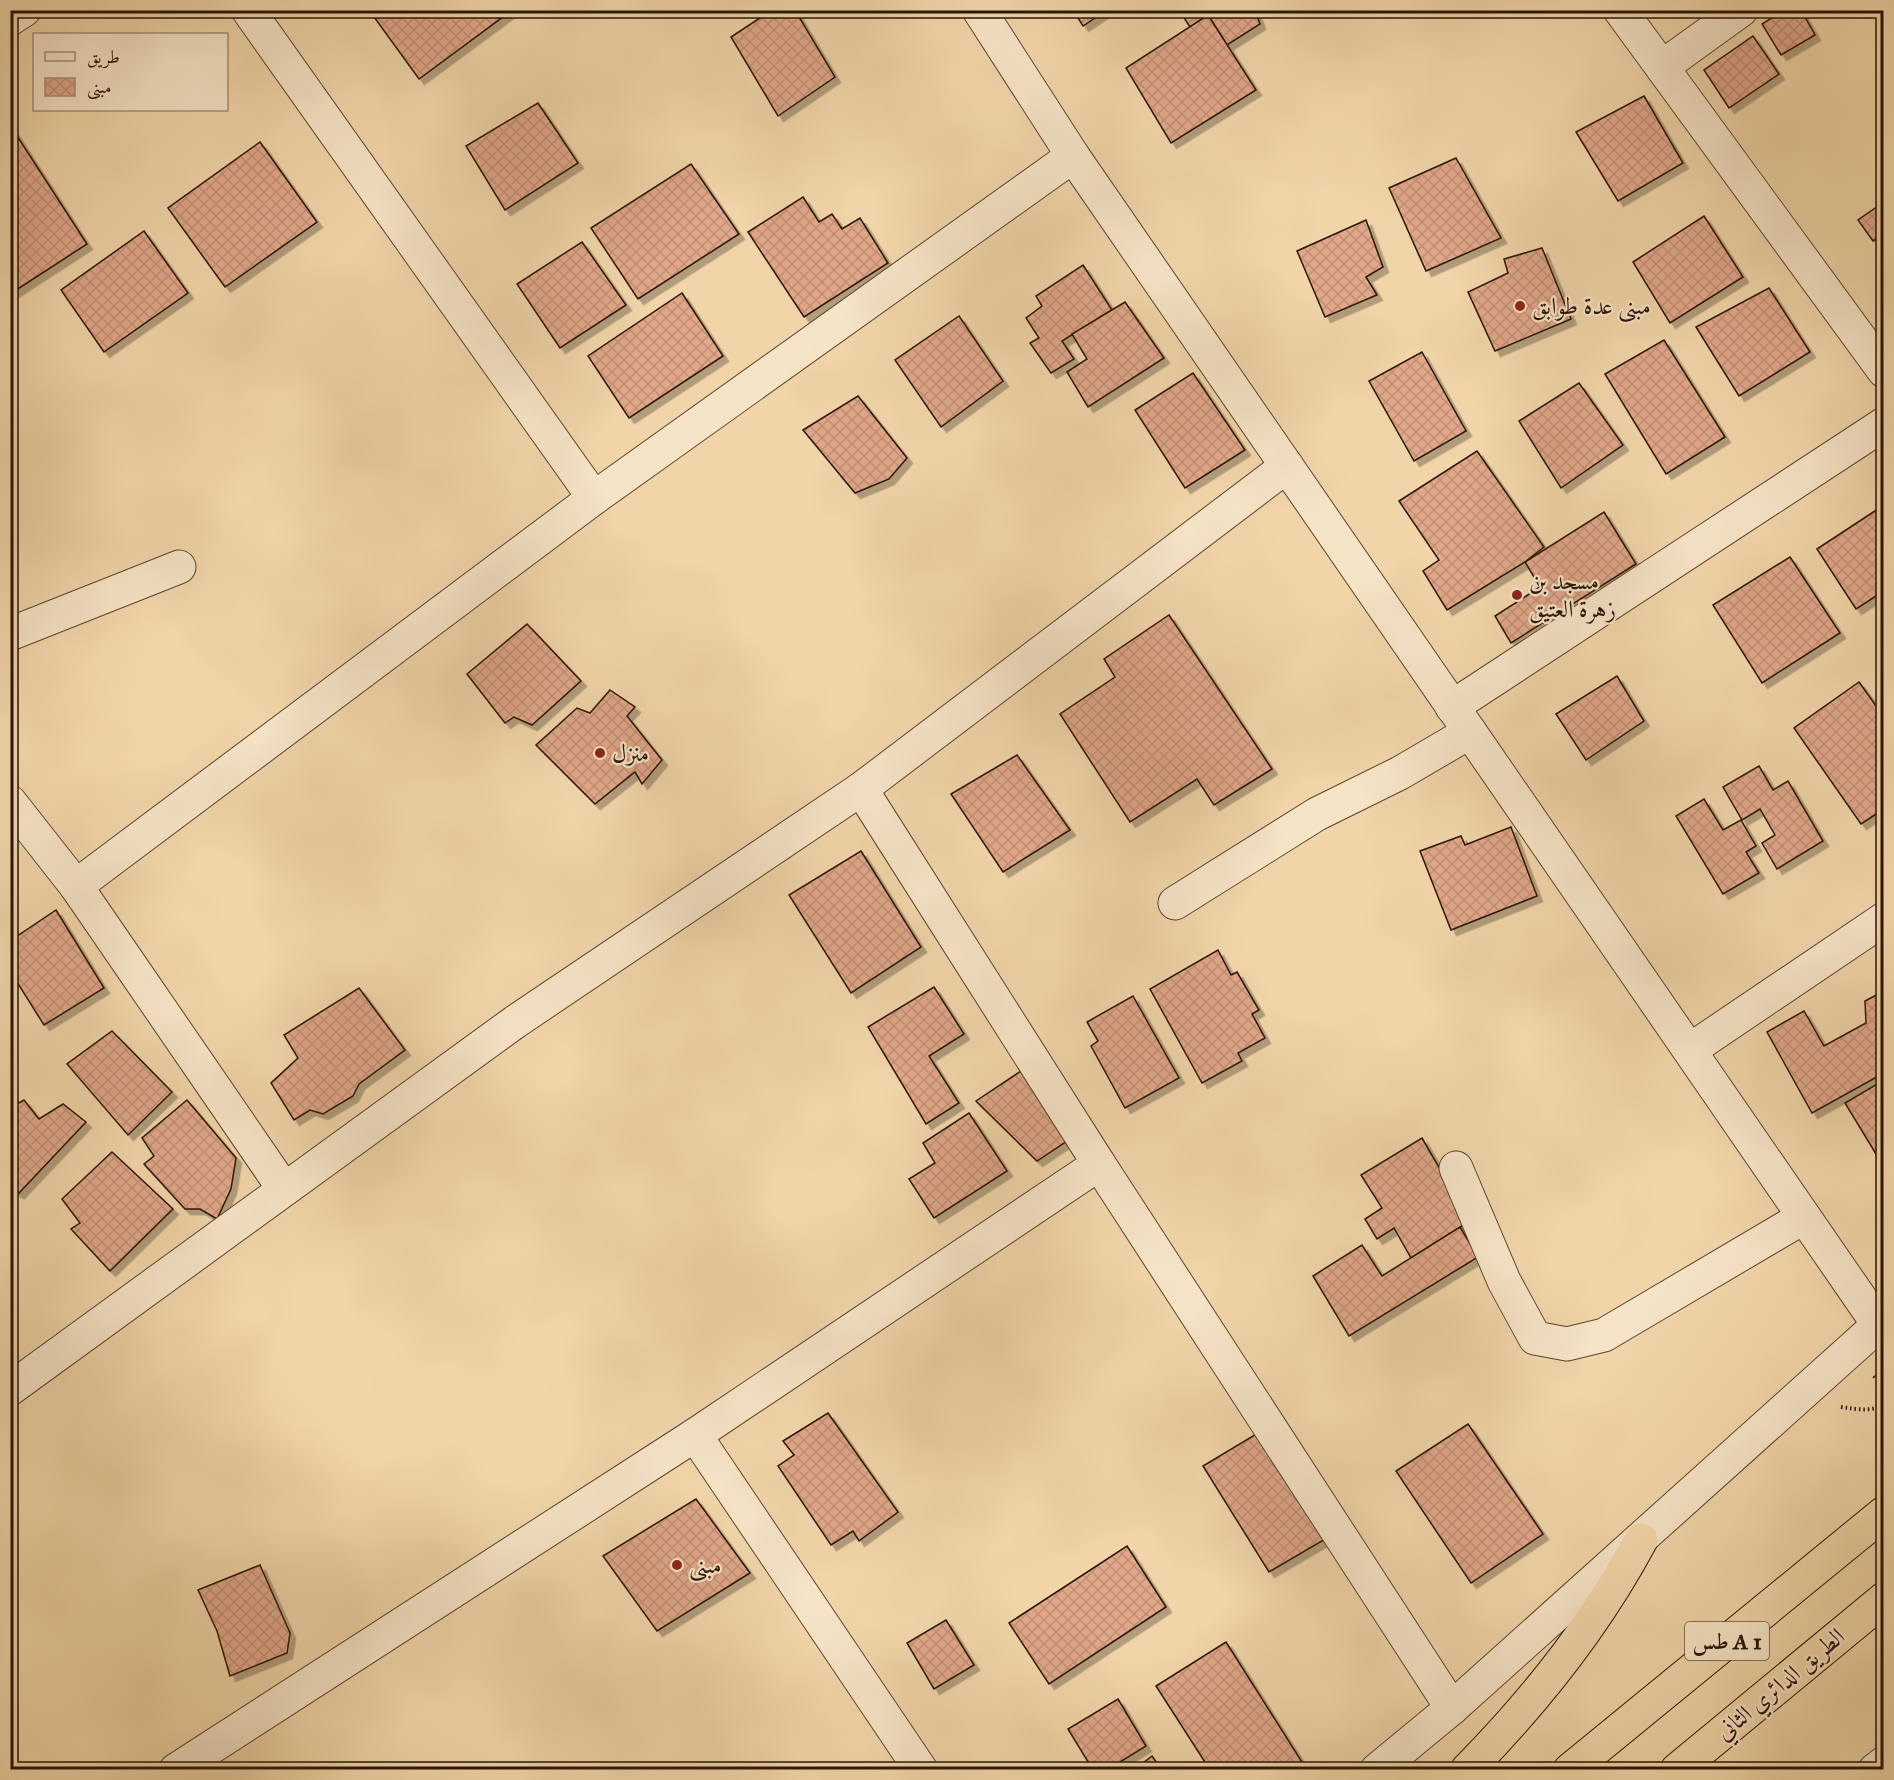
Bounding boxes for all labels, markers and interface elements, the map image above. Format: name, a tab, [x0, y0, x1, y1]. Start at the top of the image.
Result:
legend	[33, 33, 228, 111]
text: طريق	[87, 46, 120, 69]
text: مبنى	[87, 76, 112, 100]
place label: مبنى عدة طوابق	[1532, 291, 1651, 323]
marker: مبنى عدة طوابق	[1513, 299, 1527, 313]
place label: مسجد بن زهرة العتيق	[1529, 566, 1616, 624]
marker: مسجد بن زهرة العتيق	[1510, 588, 1524, 602]
place label: منزل	[612, 738, 649, 768]
marker: منزل	[593, 746, 607, 760]
place label: مبنى	[689, 1550, 722, 1582]
marker: مبنى	[670, 1558, 684, 1572]
street label: الطريق الدائري الثاني	[1709, 1621, 1853, 1750]
road number: طس A 1	[1685, 1622, 1769, 1660]

